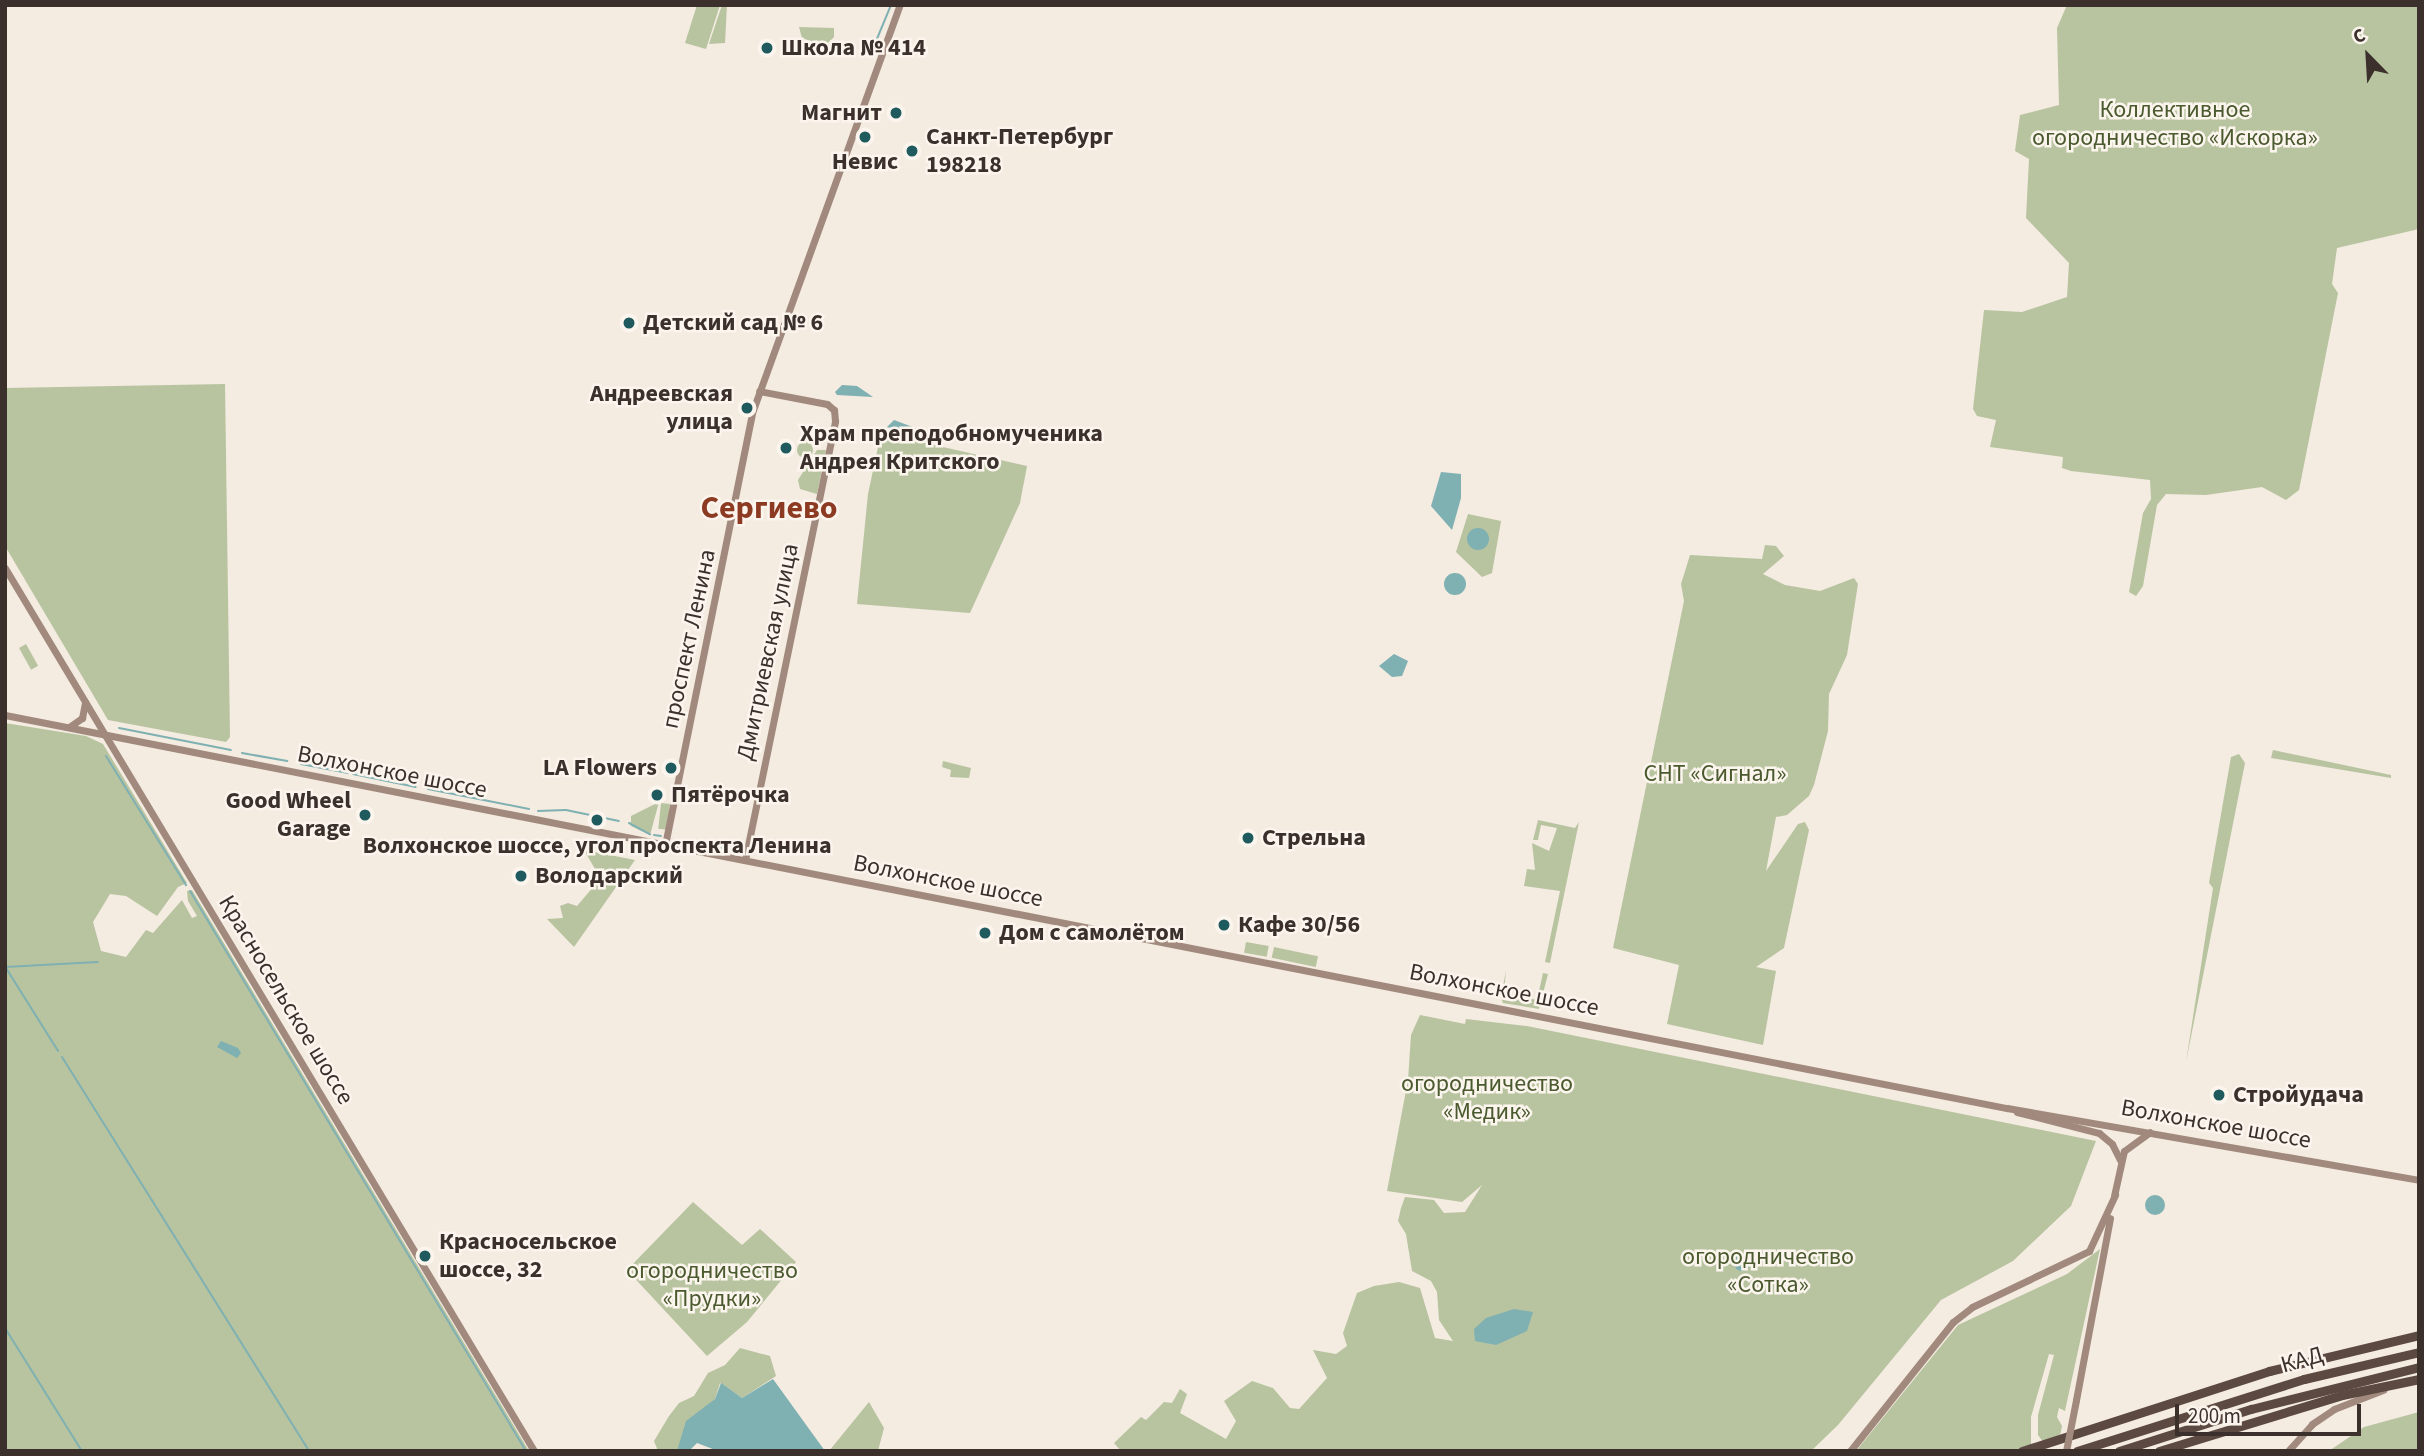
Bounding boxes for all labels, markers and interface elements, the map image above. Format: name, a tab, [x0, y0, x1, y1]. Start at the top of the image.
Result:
north arrow	[2333, 21, 2403, 91]
text: С	[2349, 22, 2370, 51]
place label: Школа № 414	[781, 34, 926, 62]
marker: Школа № 414	[759, 40, 775, 56]
park label: Коллективное огородничество «Искорка»	[2032, 96, 2318, 152]
place label: Магнит	[801, 99, 882, 127]
marker: Магнит	[888, 105, 904, 121]
place label: Санкт-Петербург 198218	[926, 123, 1113, 179]
marker: Невис	[857, 129, 873, 145]
marker: Санкт-Петербург 198218	[904, 143, 920, 159]
place label: Невис	[832, 148, 898, 176]
place label: Детский сад № 6	[643, 309, 823, 337]
marker: Детский сад № 6	[621, 315, 637, 331]
place label: Андреевская улица	[590, 380, 733, 436]
marker: Андреевская улица	[739, 400, 755, 416]
place label: Храм преподобномученика Андрея Критского	[800, 420, 1103, 476]
marker: Храм преподобномученика Андрея Критского	[778, 440, 794, 456]
district label: Сергиево	[700, 489, 838, 527]
street label: Дмитриевская улица	[731, 541, 805, 763]
street label: проспект Ленина	[656, 547, 722, 731]
street label: Волхонское шоссе	[295, 739, 489, 805]
place label: LA Flowers	[543, 754, 657, 782]
marker: LA Flowers	[663, 760, 679, 776]
park label: СНТ «Сигнал»	[1643, 760, 1787, 788]
place label: Пятёрочка	[671, 781, 790, 809]
place label: Good Wheel Garage	[226, 787, 351, 843]
marker: Пятёрочка	[649, 787, 665, 803]
marker: Good Wheel Garage	[357, 807, 373, 823]
marker: Волхонское шоссе, угол проспекта Ленина	[589, 812, 605, 828]
place label: Стрельна	[1262, 824, 1366, 852]
marker: Стрельна	[1240, 830, 1256, 846]
place label: Волхонское шоссе, угол проспекта Ленина	[362, 832, 832, 860]
street label: Волхонское шоссе	[851, 848, 1045, 914]
place label: Володарский	[535, 862, 683, 890]
marker: Володарский	[513, 868, 529, 884]
street label: Красносельское шоссе	[212, 890, 360, 1110]
place label: Кафе 30/56	[1238, 911, 1360, 939]
marker: Кафе 30/56	[1216, 917, 1232, 933]
place label: Дом с самолётом	[999, 919, 1185, 947]
marker: Дом с самолётом	[977, 925, 993, 941]
street label: Волхонское шоссе	[1407, 957, 1601, 1023]
park label: огородничество «Медик»	[1401, 1070, 1573, 1126]
place label: Стройудача	[2233, 1081, 2364, 1109]
marker: Стройудача	[2211, 1087, 2227, 1103]
street label: Волхонское шоссе	[2119, 1093, 2313, 1155]
place label: Красносельское шоссе, 32	[439, 1228, 617, 1284]
park label: огородничество «Сотка»	[1682, 1243, 1854, 1299]
marker: Красносельское шоссе, 32	[417, 1248, 433, 1264]
park label: огородничество «Прудки»	[626, 1257, 798, 1313]
street label: КАД	[2278, 1340, 2326, 1380]
scale bar	[2179, 1390, 2364, 1434]
text: 200 m	[2188, 1401, 2241, 1431]

